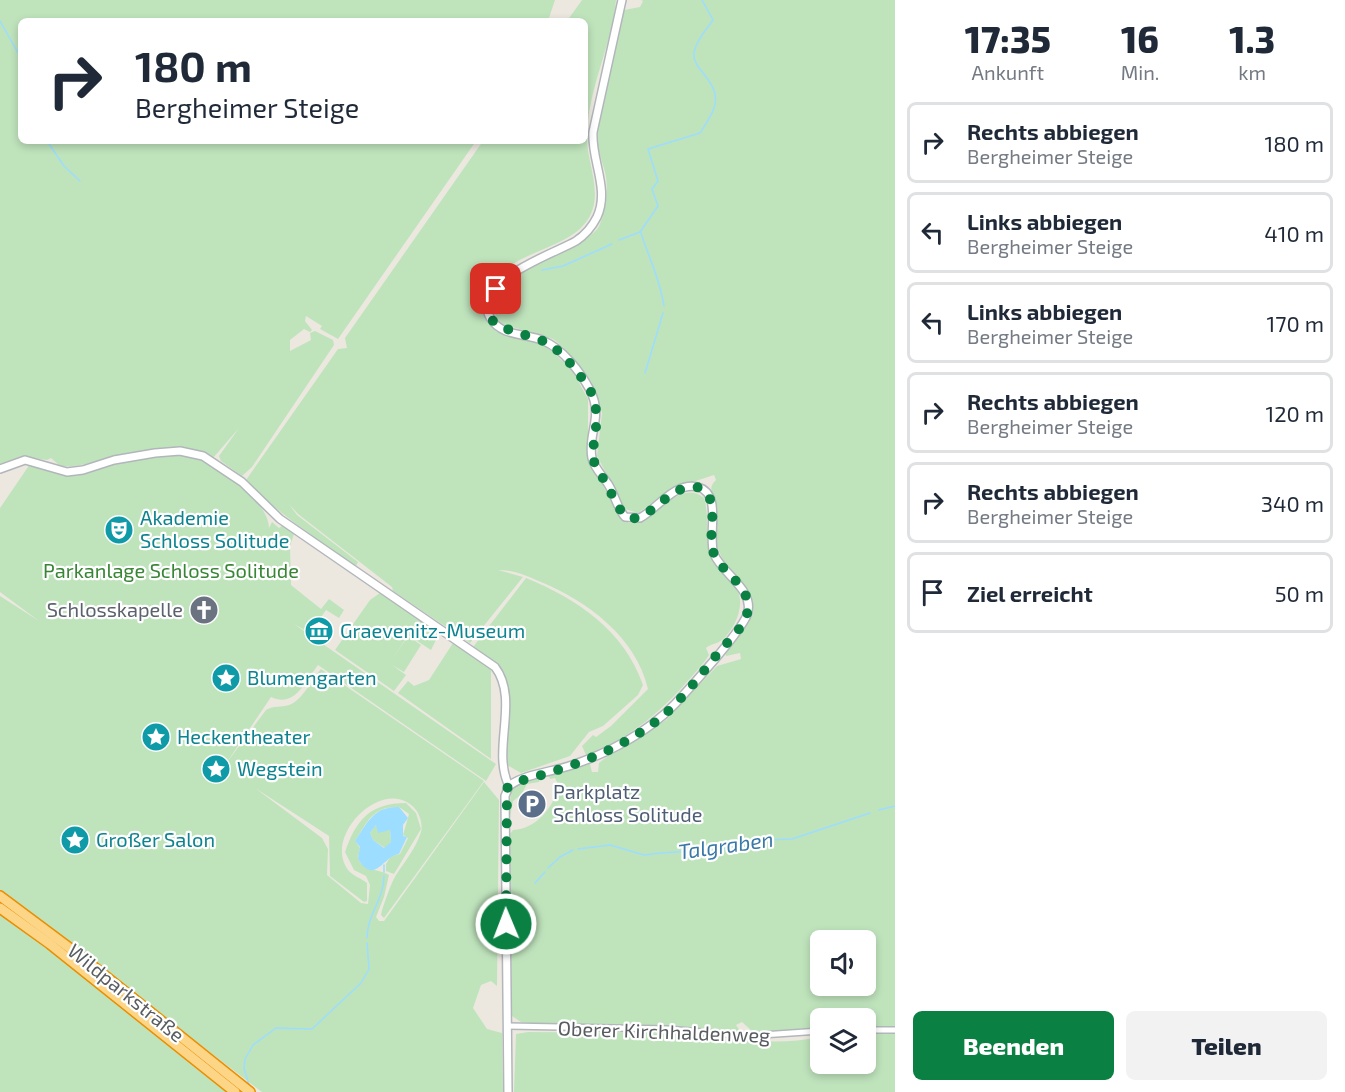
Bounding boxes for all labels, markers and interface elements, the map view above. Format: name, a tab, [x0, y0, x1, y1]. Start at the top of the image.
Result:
text: 17:35	[965, 17, 1051, 60]
text: 16	[1121, 17, 1159, 60]
text: 1.3	[1229, 17, 1275, 60]
text: 180 m	[135, 40, 252, 90]
icon: right	[36, 42, 114, 120]
text: Ankunft	[972, 60, 1044, 84]
text: Min.	[1121, 60, 1159, 84]
text: km	[1238, 60, 1266, 84]
text: Bergheimer Steige	[135, 91, 359, 123]
text: Rechts abbiegen	[967, 118, 1139, 144]
icon: right	[916, 126, 949, 159]
text: 180 m	[1264, 130, 1324, 156]
text: Bergheimer Steige	[967, 144, 1133, 168]
text: Links abbiegen	[967, 208, 1122, 234]
icon: left	[916, 216, 949, 249]
text: 410 m	[1264, 220, 1324, 246]
text: Bergheimer Steige	[967, 234, 1133, 258]
pin	[470, 263, 521, 314]
icon: arrive	[479, 272, 512, 305]
text: Links abbiegen	[967, 298, 1122, 324]
icon: left	[916, 306, 949, 339]
text: 170 m	[1267, 310, 1324, 336]
text: Bergheimer Steige	[967, 324, 1133, 348]
text: Rechts abbiegen	[967, 388, 1139, 414]
icon: right	[916, 396, 949, 429]
text: 120 m	[1265, 400, 1324, 426]
text: Bergheimer Steige	[967, 414, 1133, 438]
text: Rechts abbiegen	[967, 478, 1139, 504]
icon: right	[916, 486, 949, 519]
text: 340 m	[1261, 490, 1324, 516]
text: Bergheimer Steige	[967, 504, 1133, 528]
place label: Akademie Schloss Solitude	[140, 505, 289, 552]
theatre icon: Akademie Schloss Solitude	[103, 514, 135, 546]
park label: Parkanlage Schloss Solitude	[43, 558, 299, 582]
icon: arrive	[916, 576, 949, 609]
text: Ziel erreicht	[967, 580, 1093, 606]
text: 50 m	[1275, 580, 1324, 606]
church icon: Schlosskapelle	[188, 594, 220, 626]
place label: Schlosskapelle	[47, 597, 183, 621]
museum icon: Graevenitz-Museum	[303, 615, 335, 647]
place label: Graevenitz-Museum	[340, 618, 525, 642]
place icon: Blumengarten	[210, 662, 242, 694]
place label: Blumengarten	[247, 665, 377, 689]
place icon: Heckentheater	[140, 721, 172, 753]
place label: Heckentheater	[177, 724, 310, 748]
place icon: Wegstein	[200, 753, 232, 785]
place label: Wegstein	[237, 756, 323, 780]
place label: Parkplatz Schloss Solitude	[553, 779, 702, 826]
parking icon: Parkplatz Schloss Solitude	[516, 788, 548, 820]
place icon: Großer Salon	[59, 824, 91, 856]
water label: Talgraben	[677, 825, 775, 864]
place label: Großer Salon	[96, 827, 215, 851]
position arrow	[474, 892, 538, 956]
map controls	[810, 930, 876, 1074]
button: sound	[810, 930, 876, 996]
street label: Wildparkstraße	[63, 938, 190, 1047]
button: layers	[810, 1008, 876, 1074]
button: Beenden	[913, 1011, 1114, 1080]
button: Teilen	[1126, 1011, 1327, 1080]
street label: Oberer Kirchhaldenweg	[557, 1015, 771, 1047]

